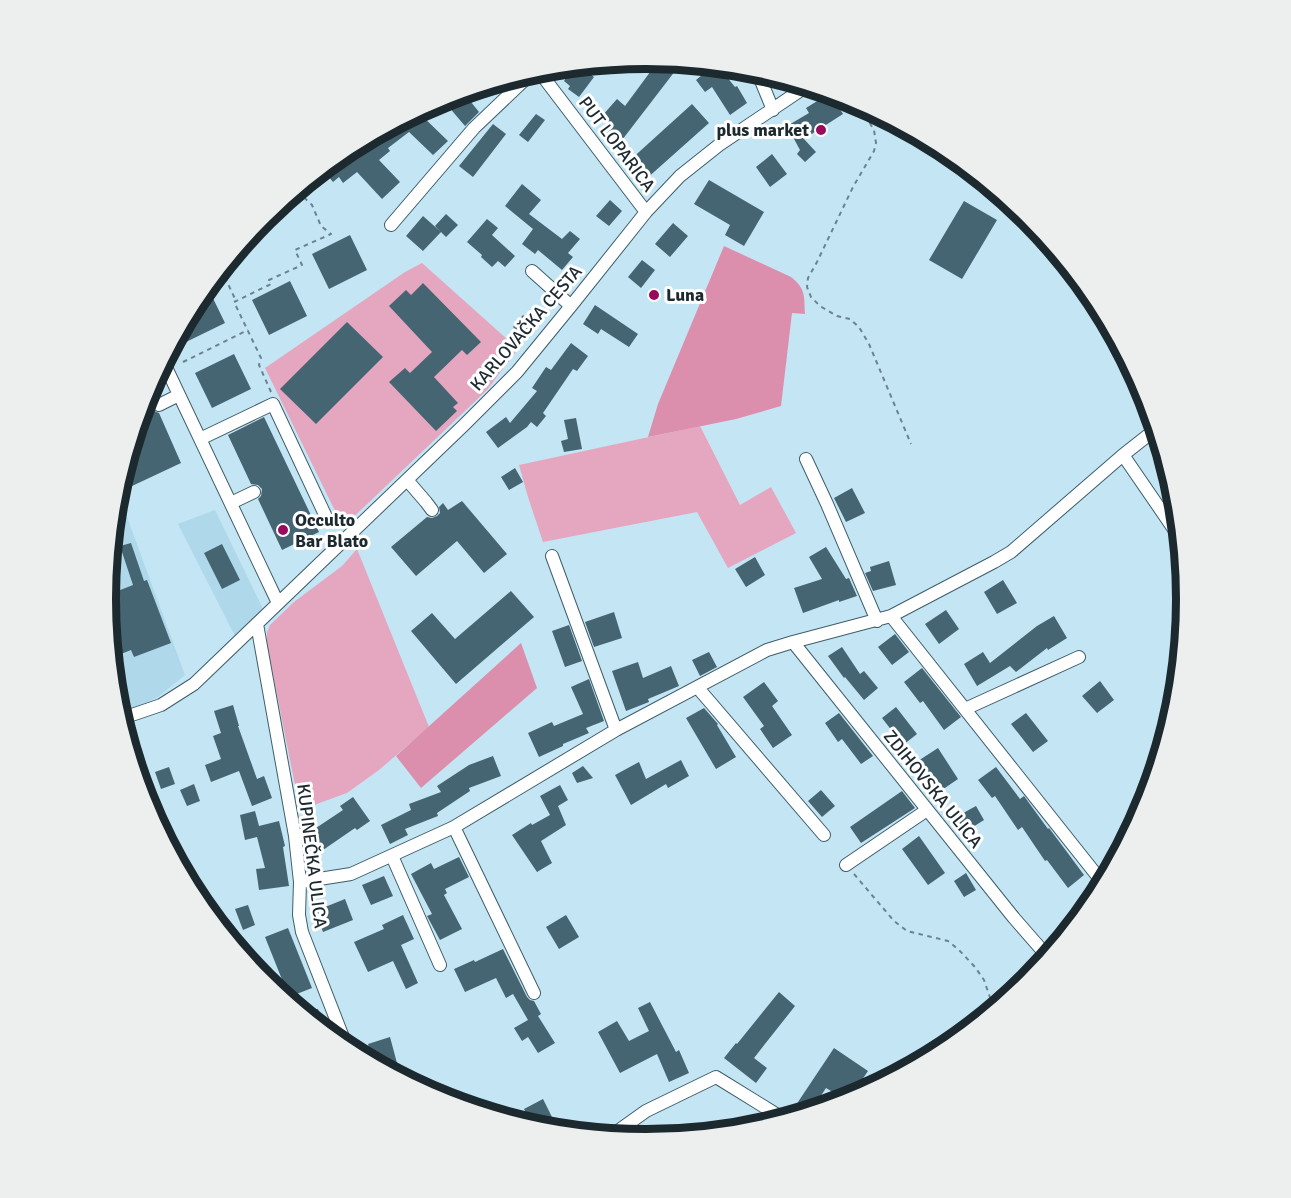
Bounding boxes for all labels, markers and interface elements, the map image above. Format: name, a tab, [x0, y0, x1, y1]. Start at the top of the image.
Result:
street label: PUT LOPARICA	[574, 92, 660, 196]
place label: plus market	[716, 119, 809, 141]
marker: plus market	[814, 123, 828, 137]
street label: KARLOVAČKA CESTA	[465, 261, 587, 395]
place label: Luna	[666, 284, 704, 306]
marker: Luna	[647, 288, 661, 302]
place label: Occulto Bar Blato	[295, 509, 368, 552]
marker: Occulto Bar Blato	[276, 523, 290, 537]
street label: ZDIHOVSKA ULICA	[879, 726, 987, 852]
street label: KUPINEČKA ULICA	[292, 782, 332, 930]

